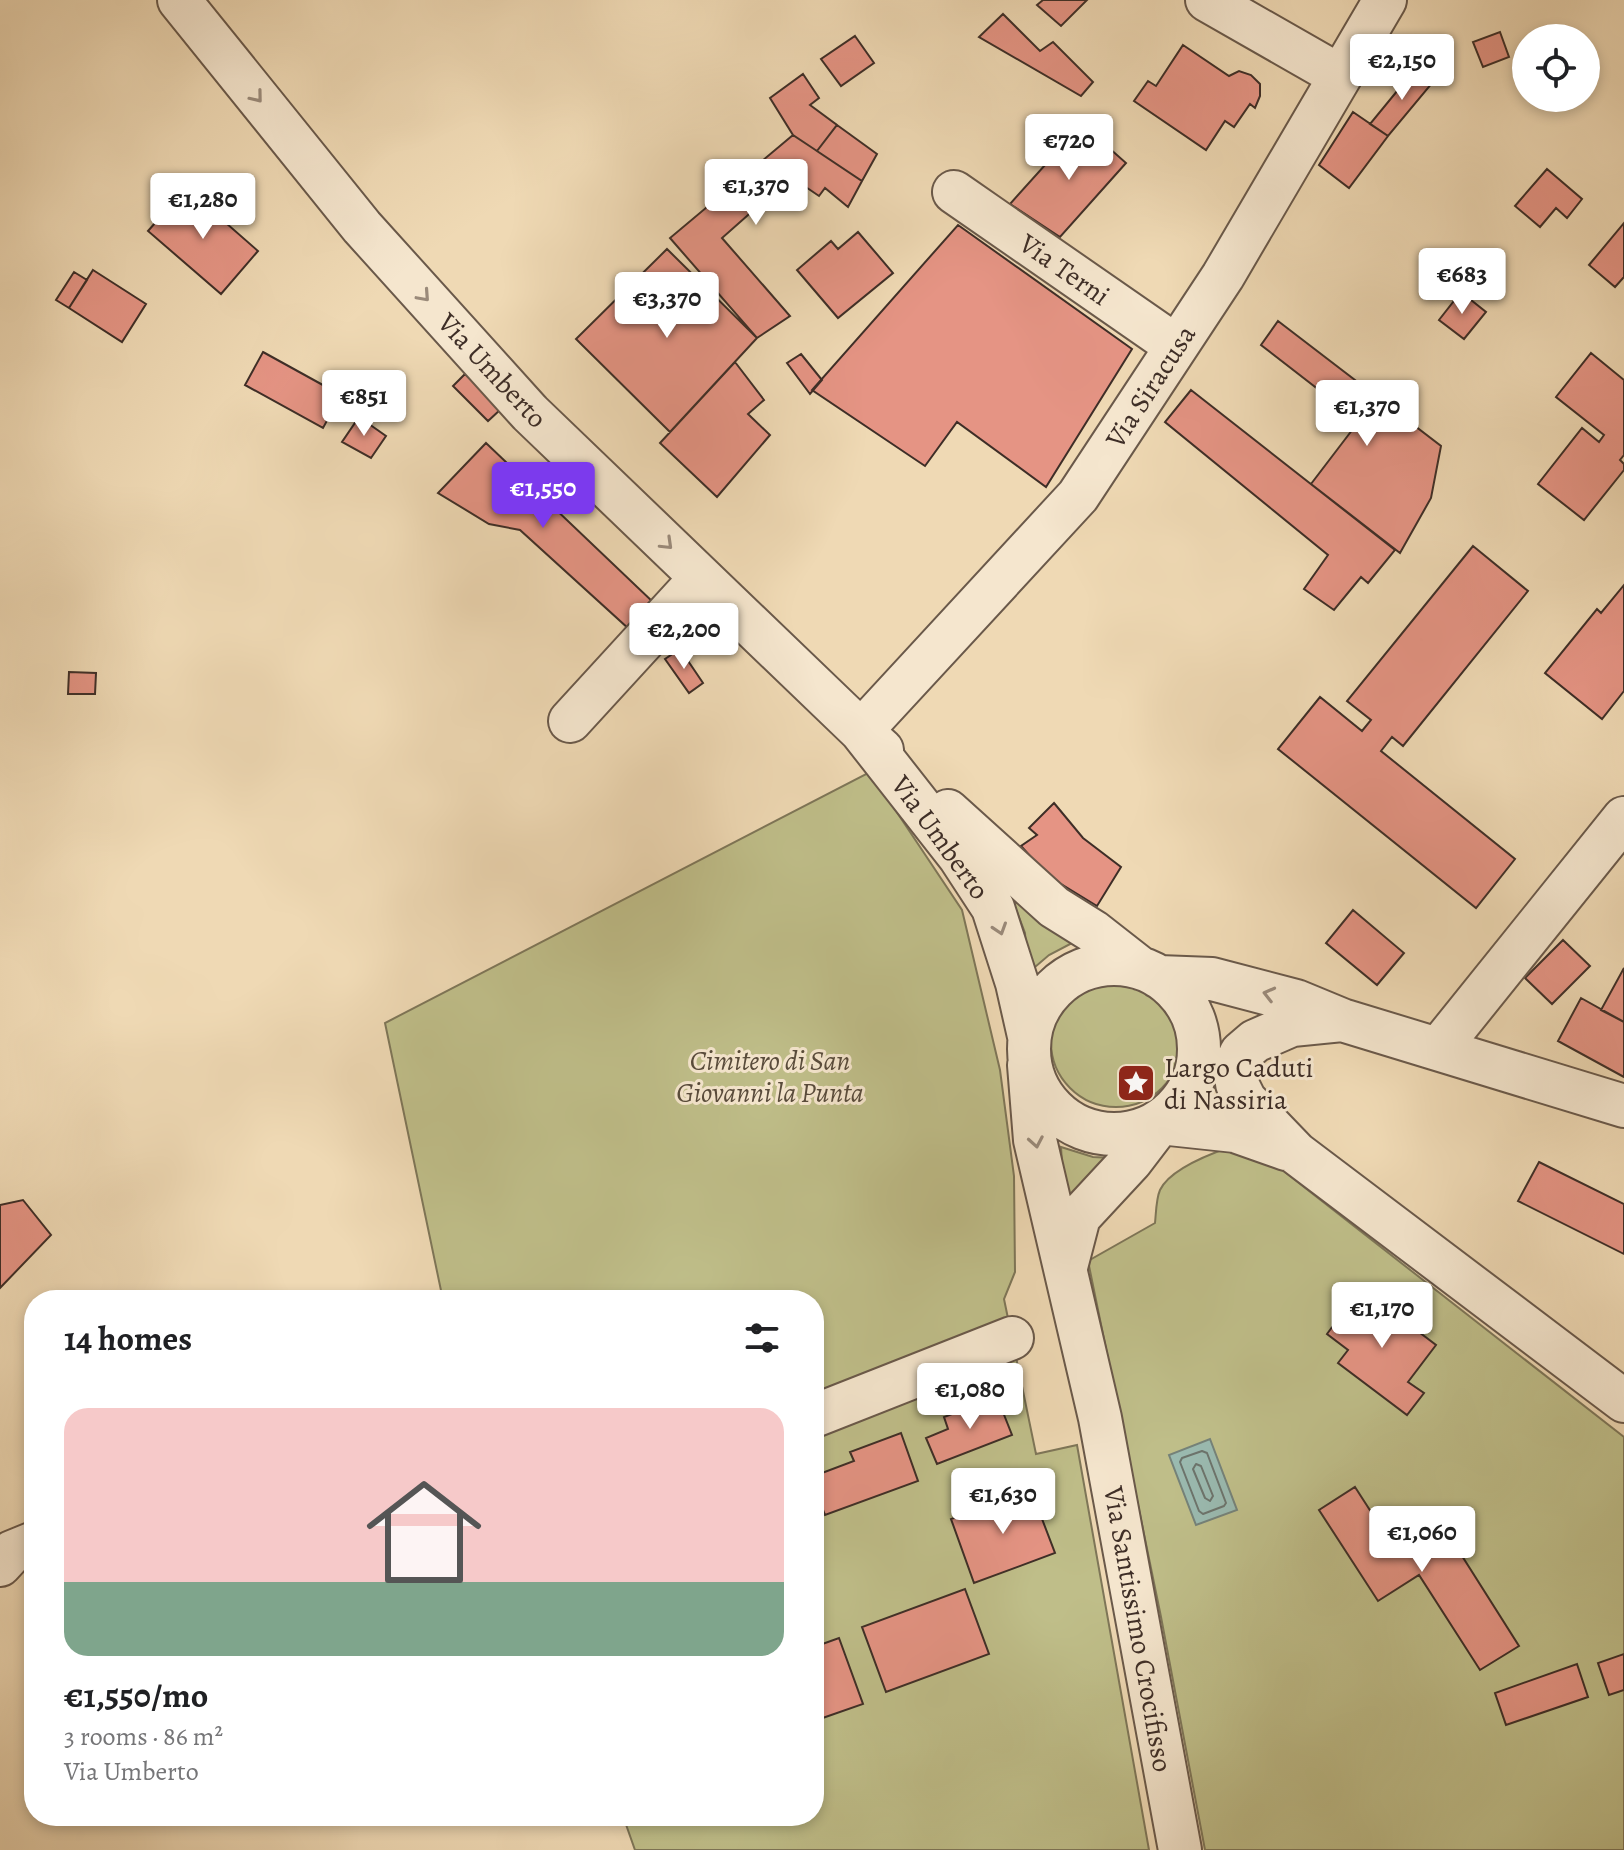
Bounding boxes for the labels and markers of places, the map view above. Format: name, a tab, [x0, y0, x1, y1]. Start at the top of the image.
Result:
pin: €2,150	[1337, 34, 1467, 102]
pin: €720	[1022, 114, 1116, 182]
pin: €1,370	[691, 159, 821, 227]
pin: €1,280	[138, 173, 268, 241]
pin: €683	[1415, 248, 1509, 316]
pin: €3,370	[602, 272, 732, 340]
pin: €851	[317, 370, 411, 438]
pin: €1,370	[1302, 380, 1432, 448]
pin: €1,550	[478, 462, 608, 530]
pin: €2,200	[619, 603, 749, 671]
place label: Largo Caduti di Nassiria	[1164, 1049, 1313, 1119]
place icon: Largo Caduti di Nassiria	[1115, 1062, 1157, 1104]
pin: €1,170	[1317, 1282, 1447, 1350]
pin: €1,080	[905, 1363, 1035, 1431]
pin: €1,630	[938, 1468, 1068, 1536]
pin: €1,060	[1357, 1506, 1487, 1574]

